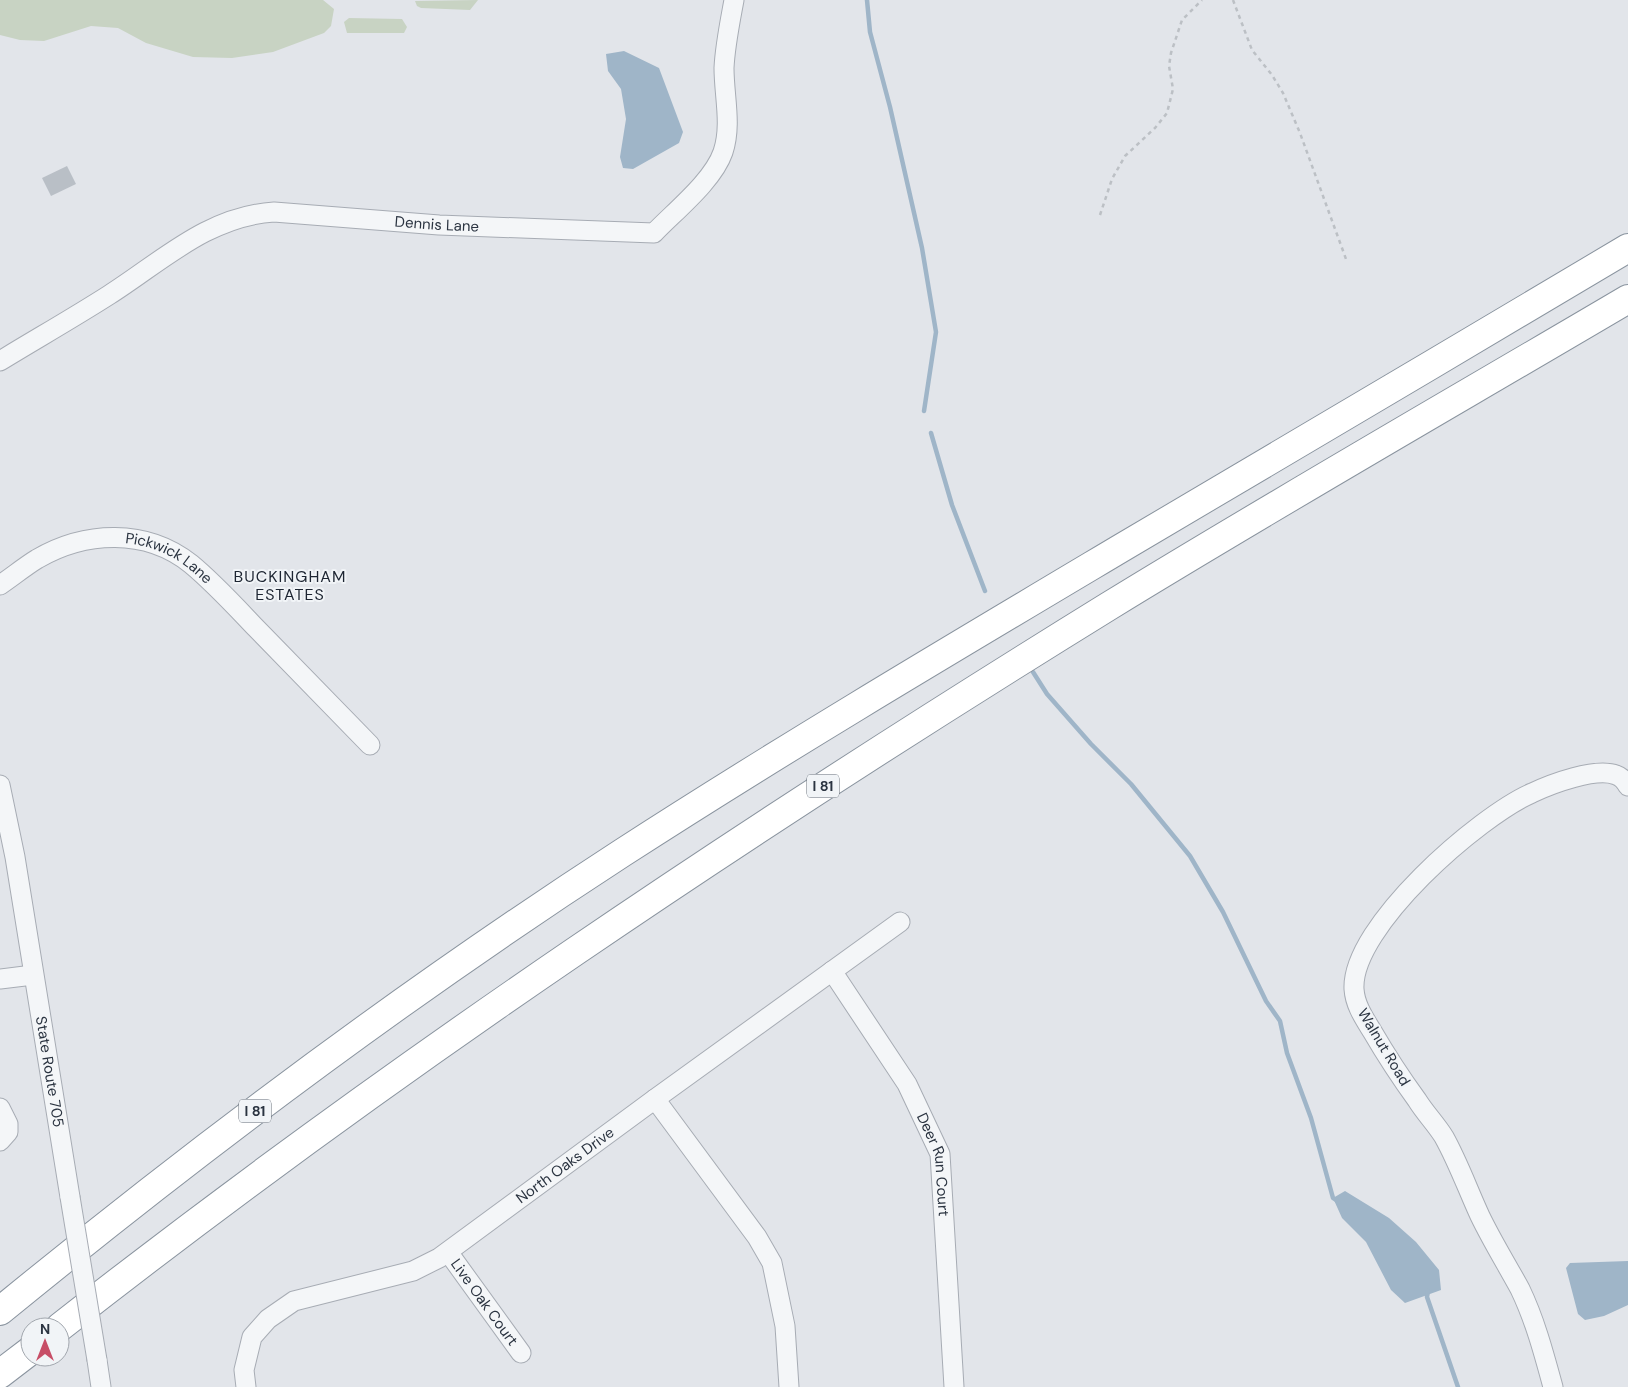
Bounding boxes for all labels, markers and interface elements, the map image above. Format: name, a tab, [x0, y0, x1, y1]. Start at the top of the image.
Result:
street label: Dennis Lane	[394, 212, 479, 236]
street label: Pickwick Lane	[124, 528, 217, 588]
district label: BUCKINGHAM ESTATES	[234, 566, 346, 605]
road number: I 81	[807, 774, 839, 798]
street label: Walnut Road	[1353, 1004, 1415, 1090]
street label: State Route 705	[31, 1015, 69, 1129]
road number: I 81	[239, 1100, 271, 1122]
street label: Deer Run Court	[912, 1110, 954, 1217]
street label: North Oaks Drive	[512, 1122, 618, 1208]
street label: Live Oak Court	[446, 1255, 523, 1350]
north arrow	[20, 1317, 70, 1367]
text: N	[40, 1320, 50, 1338]

